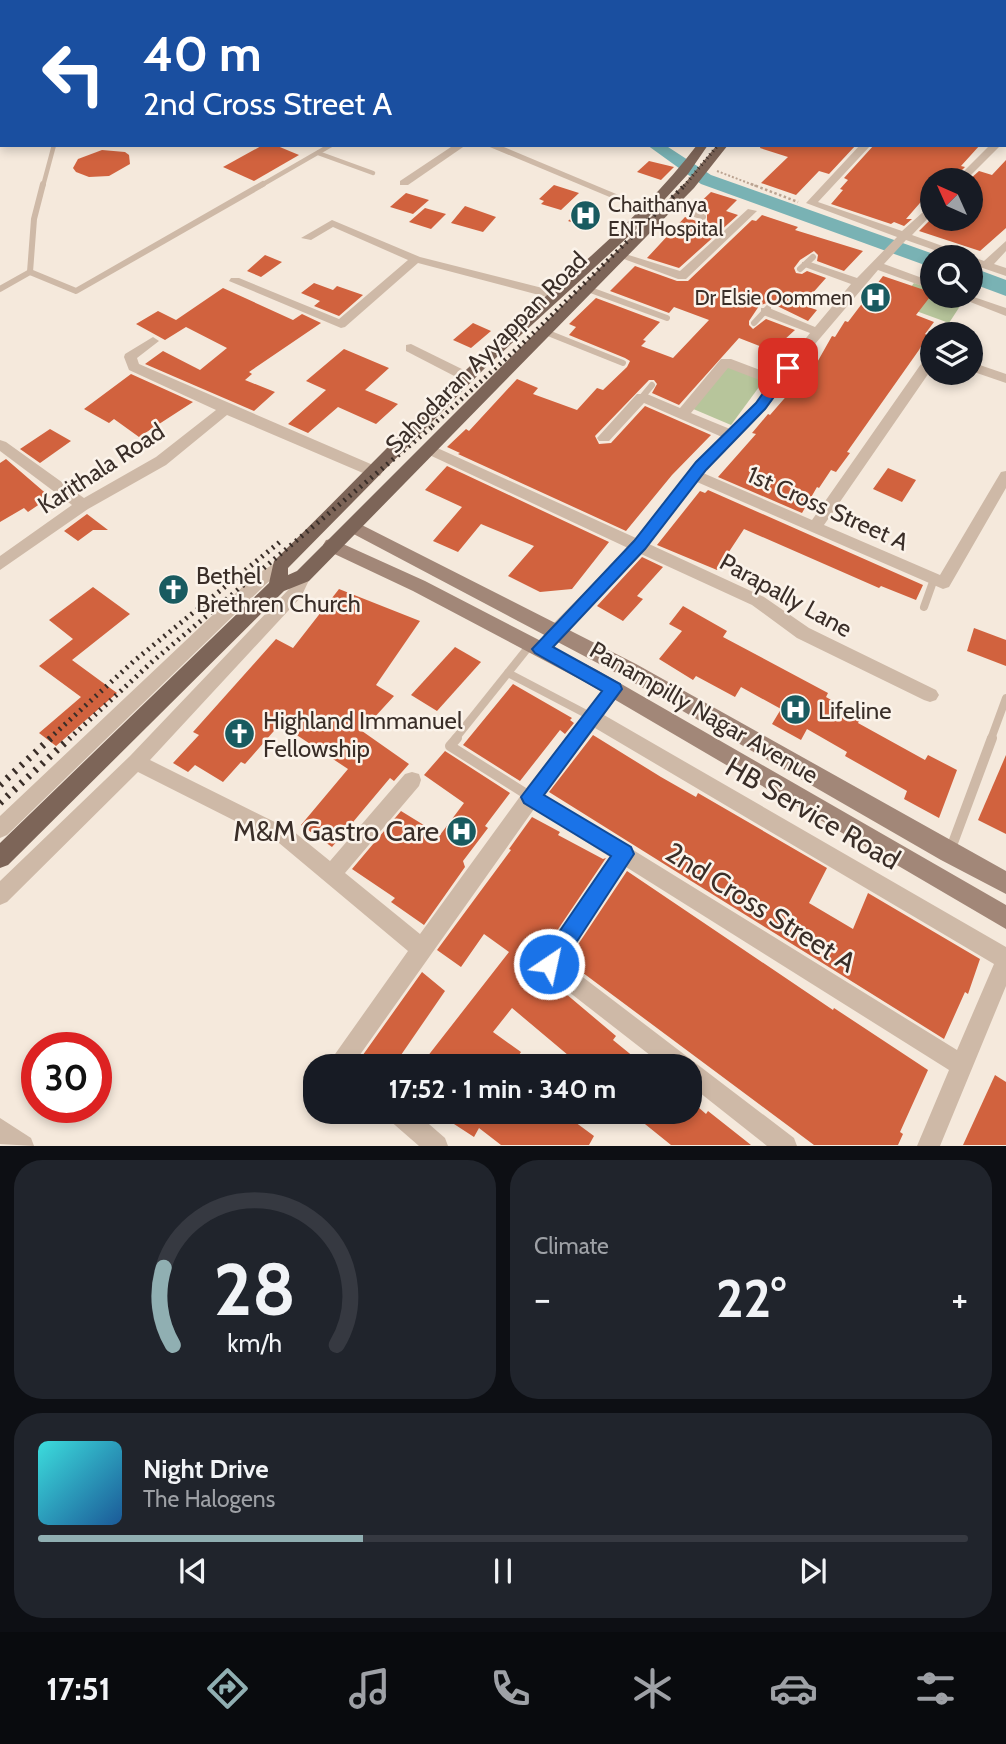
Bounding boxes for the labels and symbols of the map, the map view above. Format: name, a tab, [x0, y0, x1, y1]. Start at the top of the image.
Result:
north arrow	[920, 168, 984, 231]
place label: Chaithanya ENT Hospital	[608, 192, 723, 241]
hospital icon: Chaithanya ENT Hospital	[568, 199, 602, 233]
street label: Sahodaran Ayyappan Road	[379, 245, 593, 459]
hospital icon: Dr Elsie Oommen	[859, 280, 893, 314]
place label: Dr Elsie Oommen	[694, 285, 853, 310]
pin	[758, 338, 818, 398]
street label: Karithala Road	[32, 416, 170, 520]
street label: 1st Cross Street A	[743, 459, 913, 557]
street label: Parapally Lane	[715, 547, 857, 643]
place label: Bethel Brethren Church	[196, 561, 361, 618]
church icon: Bethel Brethren Church	[156, 572, 190, 606]
street label: Panampilly Nagar Avenue	[585, 635, 823, 789]
hospital icon: Lifeline	[778, 693, 812, 727]
place label: Lifeline	[818, 696, 892, 725]
place label: Highland Immanuel Fellowship	[263, 706, 463, 763]
church icon: Highland Immanuel Fellowship	[223, 717, 257, 751]
street label: HB Service Road	[720, 749, 906, 877]
place label: M&M Gastro Care	[233, 814, 439, 848]
hospital icon: M&M Gastro Care	[445, 814, 479, 848]
street label: 2nd Cross Street A	[660, 835, 863, 980]
position arrow	[512, 927, 586, 1001]
speed limit sign: 30	[21, 1032, 112, 1123]

